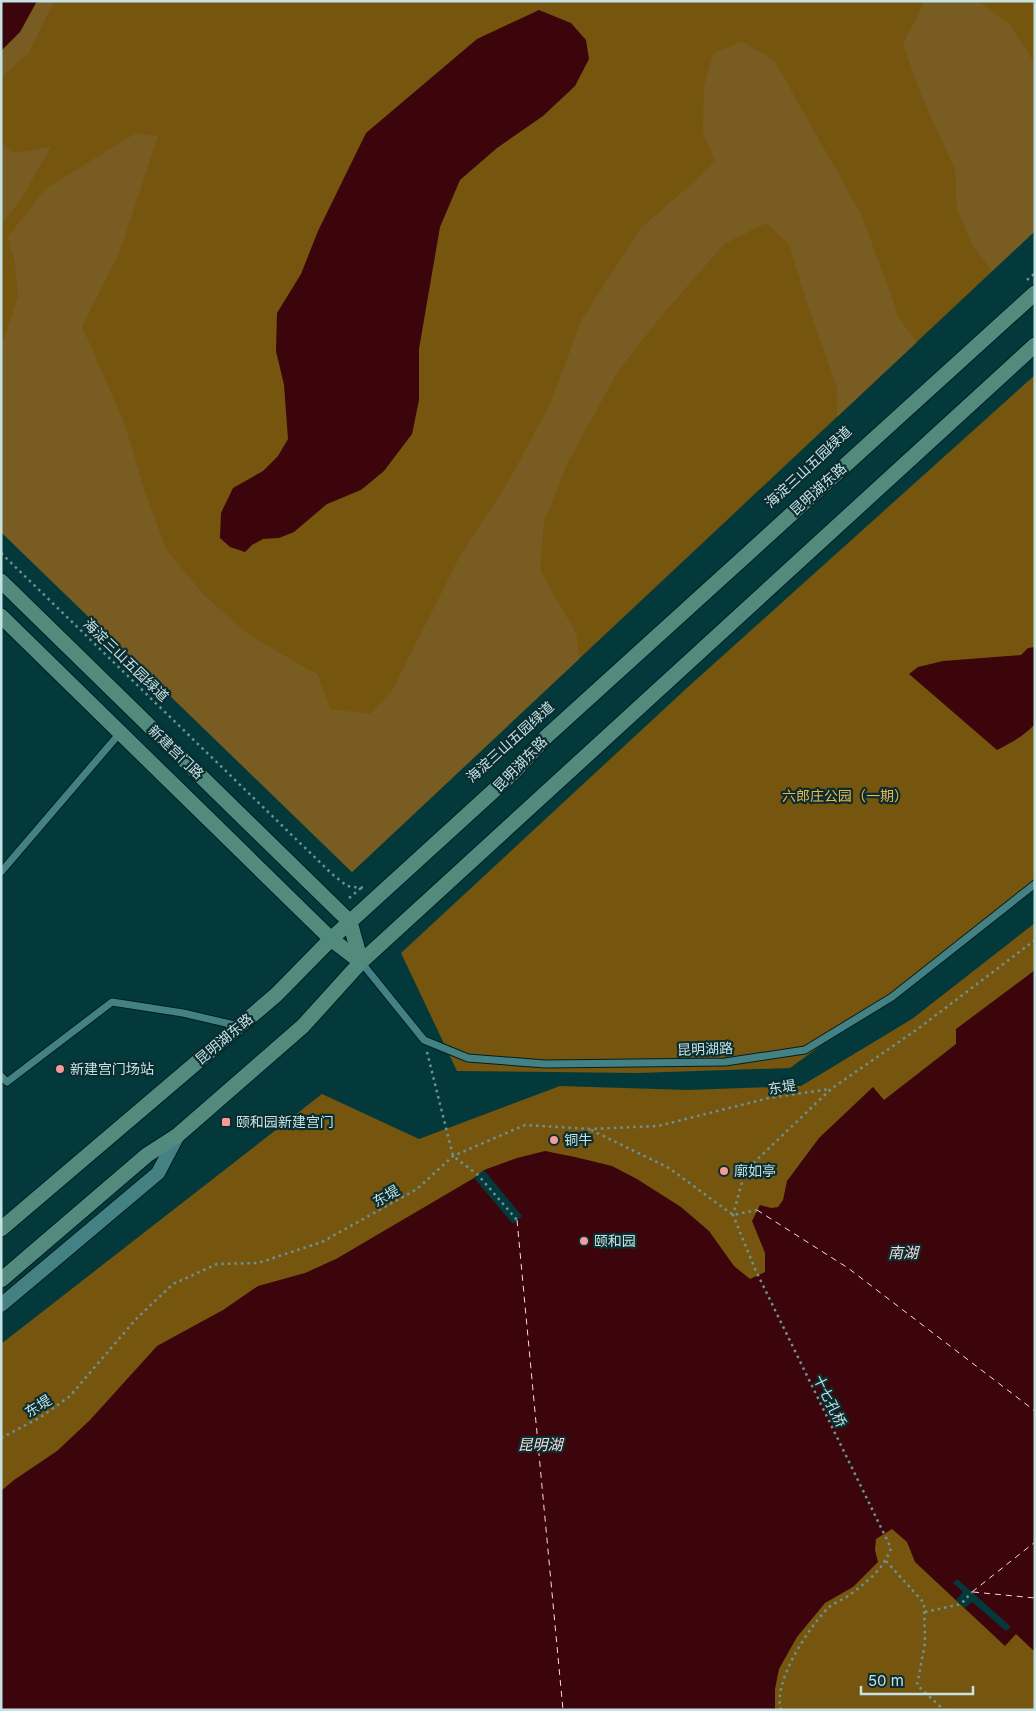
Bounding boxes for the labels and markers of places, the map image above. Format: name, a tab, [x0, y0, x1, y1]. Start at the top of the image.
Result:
place label: 新建宫门场站	[70, 1060, 154, 1077]
marker: 新建宫门场站	[54, 1063, 66, 1075]
place label: 颐和园新建宫门	[236, 1113, 334, 1130]
marker: 颐和园新建宫门	[220, 1116, 232, 1128]
place label: 铜牛	[564, 1131, 592, 1148]
marker: 铜牛	[548, 1134, 560, 1146]
place label: 廓如亭	[734, 1162, 776, 1179]
marker: 廓如亭	[718, 1165, 730, 1177]
place label: 颐和园	[594, 1232, 636, 1249]
marker: 颐和园	[578, 1235, 590, 1247]

